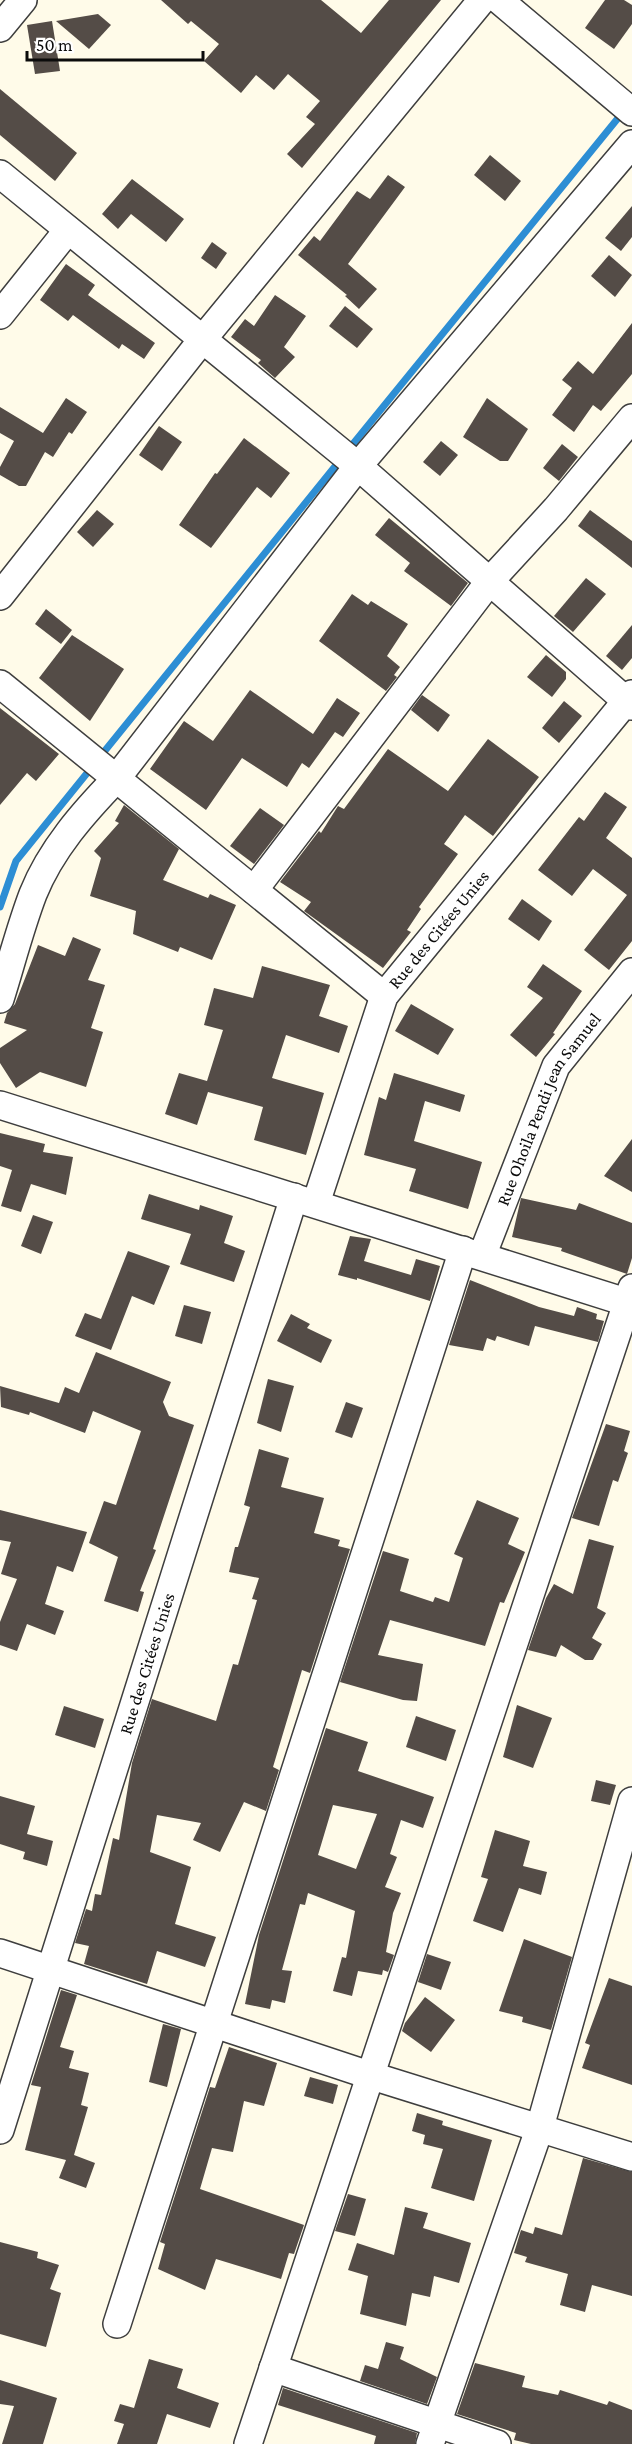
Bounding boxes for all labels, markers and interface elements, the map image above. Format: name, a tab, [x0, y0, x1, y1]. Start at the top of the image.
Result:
scale bar	[27, 24, 202, 62]
text: 50 m	[36, 35, 73, 55]
street label: Rue des Citées Unies	[384, 866, 493, 993]
street label: Rue Ohoila Pendi Jean Samuel	[493, 1009, 605, 1209]
street label: Rue des Citées Unies	[115, 1590, 179, 1737]

